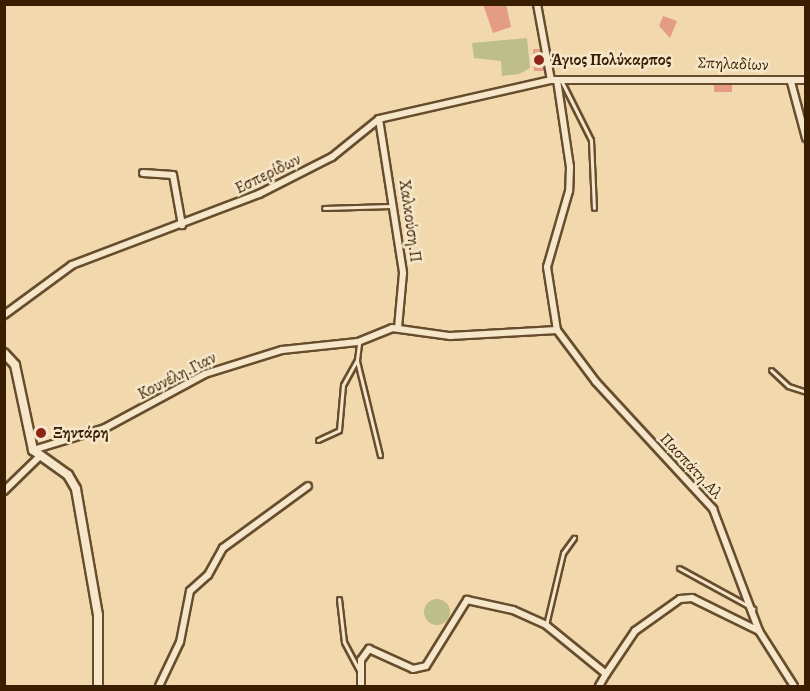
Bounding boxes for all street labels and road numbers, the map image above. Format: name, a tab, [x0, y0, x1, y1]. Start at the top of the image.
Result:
street label: Σπηλαδίων	[697, 53, 769, 75]
street label: Εσπερίδων	[232, 150, 304, 198]
street label: Χαλκούση.Π	[395, 179, 425, 263]
street label: Κουνέλη.Γιαν	[135, 348, 219, 404]
street label: Πασπάτη.Αλ	[656, 429, 726, 503]

